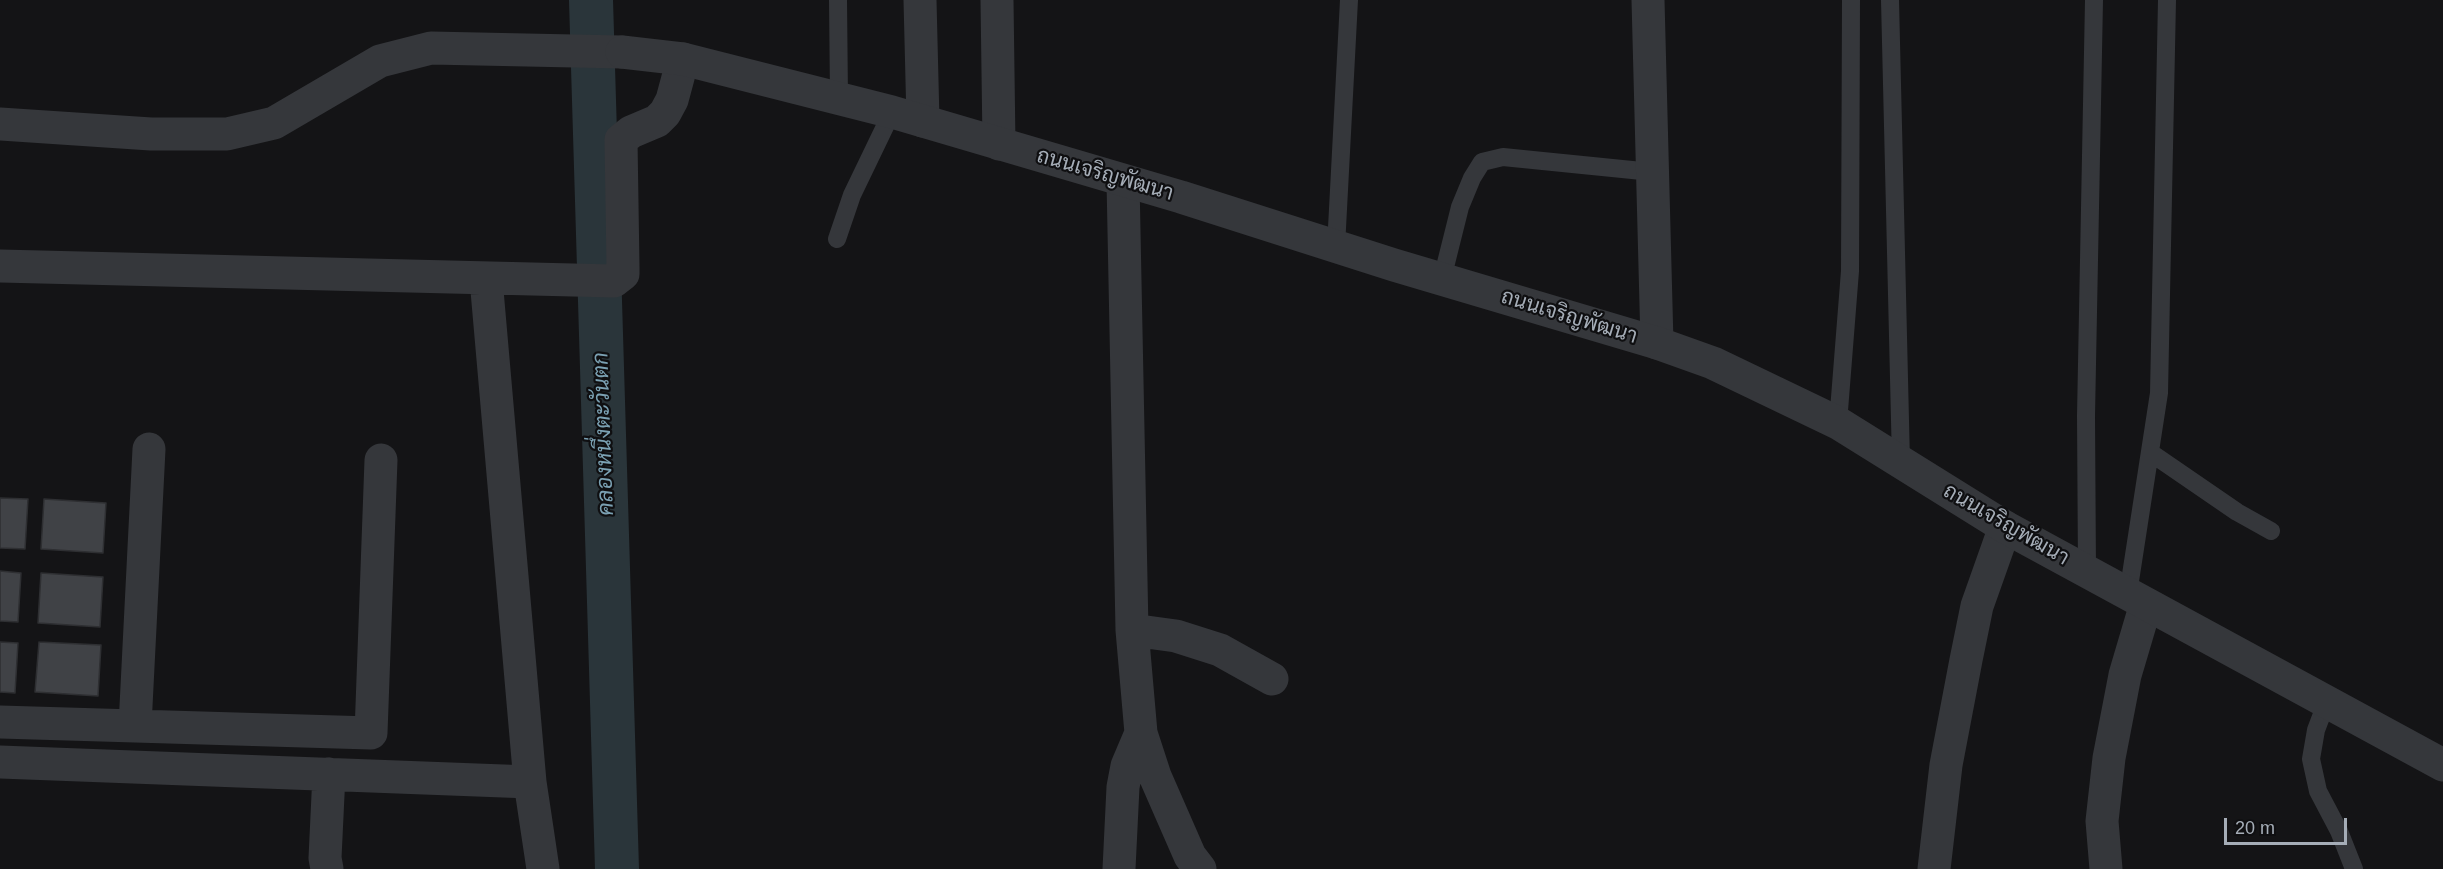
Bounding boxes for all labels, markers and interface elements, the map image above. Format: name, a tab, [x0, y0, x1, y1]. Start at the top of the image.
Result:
street label: ถนนเจริญพัฒนา	[1034, 143, 1176, 207]
street label: ถนนเจริญพัฒนา	[1498, 284, 1640, 350]
water label: คลองหนึ่งตะวันตก	[588, 352, 620, 516]
street label: ถนนเจริญพัฒนา	[1939, 479, 2073, 571]
scale bar	[2227, 806, 2350, 844]
text: 20 m	[2235, 818, 2275, 838]

